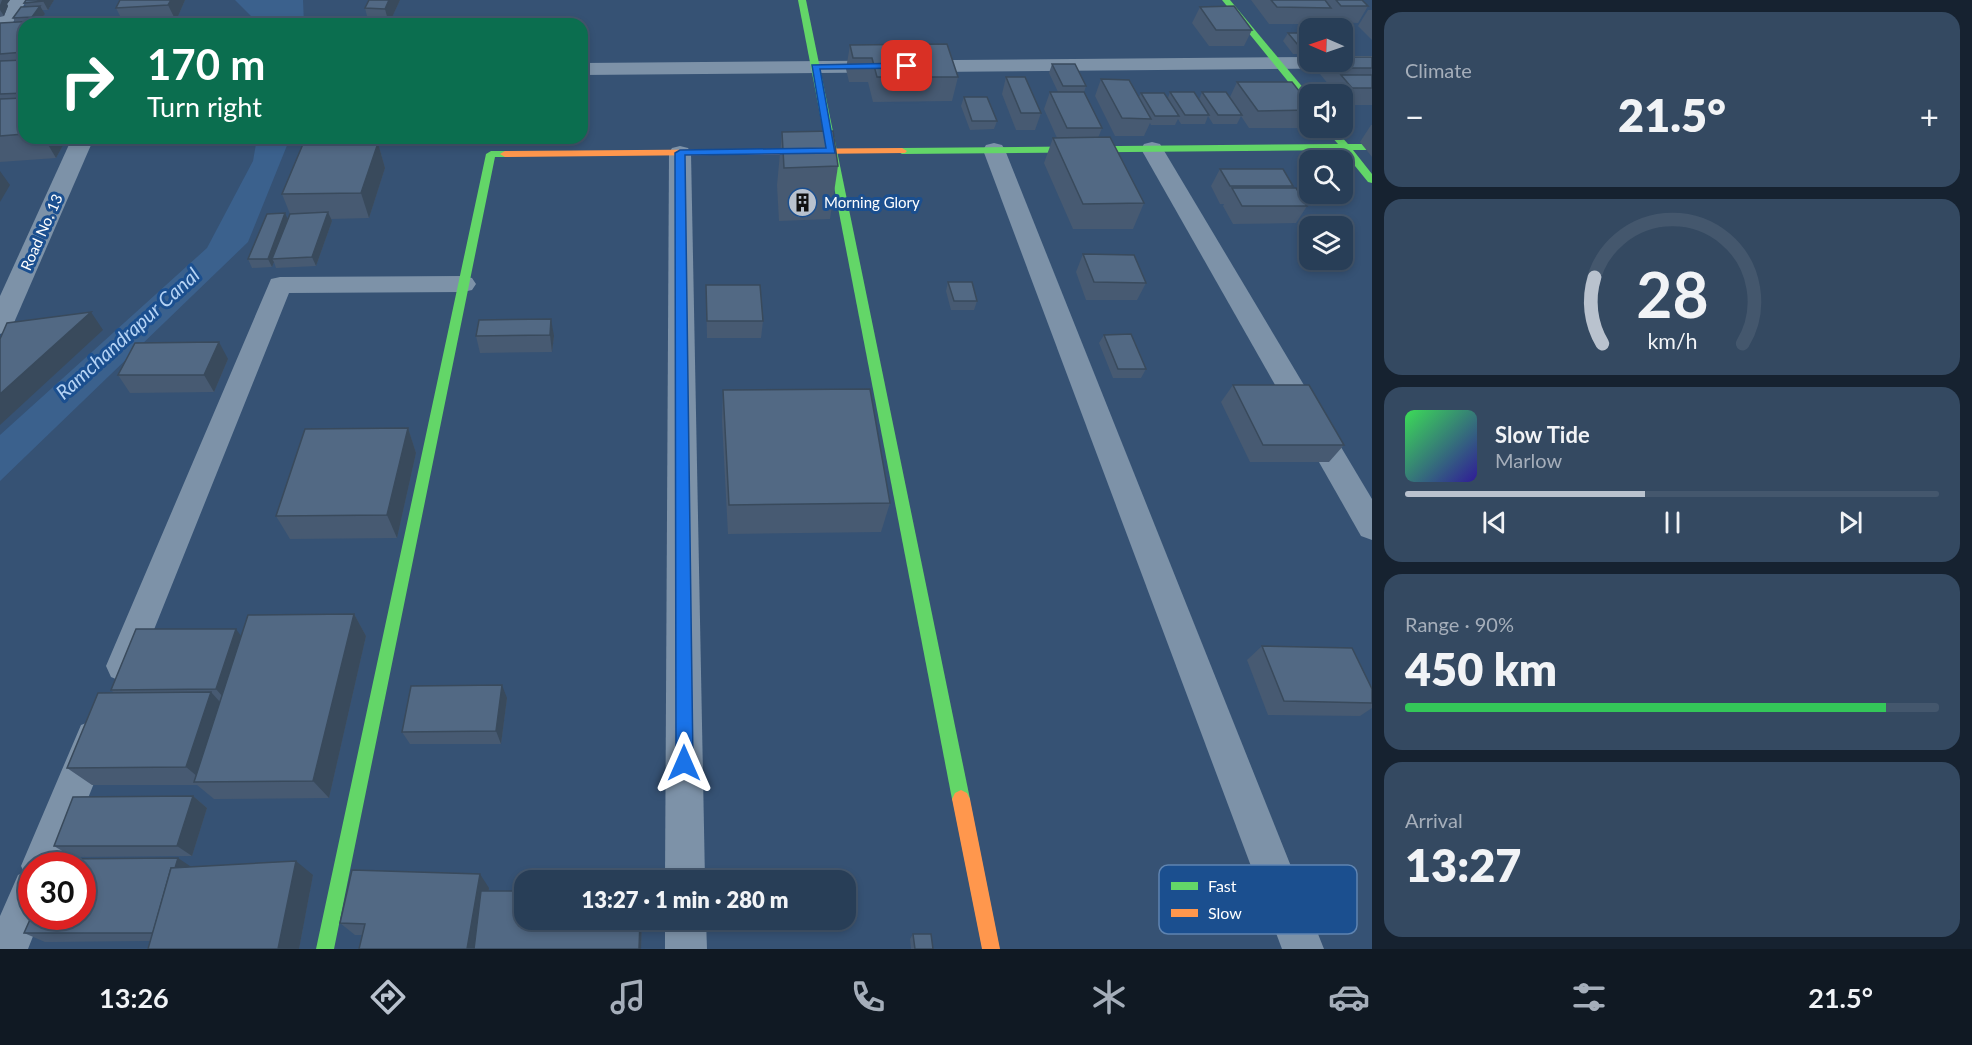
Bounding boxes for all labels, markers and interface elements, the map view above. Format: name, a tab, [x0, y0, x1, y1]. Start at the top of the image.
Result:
north arrow	[1299, 18, 1353, 72]
map controls	[1299, 18, 1353, 270]
text: 170 m	[147, 39, 265, 89]
pin	[881, 40, 932, 91]
icon: right	[48, 42, 126, 120]
icon: arrive	[890, 49, 923, 82]
text: Climate	[1405, 58, 1472, 82]
button: sound	[1299, 84, 1353, 138]
text: 21.5°	[1618, 88, 1726, 142]
text: Turn right	[147, 90, 262, 123]
text: −	[1405, 96, 1424, 136]
text: +	[1920, 96, 1939, 136]
button: search	[1299, 150, 1353, 204]
building icon: Morning Glory	[787, 186, 819, 218]
street label: Road No. 13	[16, 191, 66, 273]
place label: Morning Glory	[824, 193, 920, 211]
button: layers	[1299, 216, 1353, 270]
text: 28	[1636, 256, 1708, 331]
water label: Ramchandrapur Canal	[50, 262, 204, 404]
text: km/h	[1647, 329, 1697, 355]
text: Slow Tide	[1495, 421, 1590, 448]
text: Marlow	[1495, 448, 1562, 472]
icon: previous	[1478, 506, 1511, 539]
icon: pause	[1656, 506, 1689, 539]
icon: next	[1834, 506, 1867, 539]
text: Range · 90%	[1405, 612, 1514, 636]
text: 450 km	[1405, 642, 1557, 696]
position arrow	[652, 731, 716, 795]
text: Arrival	[1405, 808, 1463, 832]
text: 13:27	[1405, 838, 1521, 892]
speed limit sign: 30	[18, 852, 96, 930]
legend	[1159, 865, 1357, 934]
text: Fast	[1208, 876, 1237, 895]
text: 13:27 · 1 min · 280 m	[582, 886, 788, 913]
text: Slow	[1208, 903, 1242, 922]
icon: directions	[367, 976, 409, 1018]
icon: music	[607, 976, 649, 1018]
icon: phone	[847, 976, 889, 1018]
icon: climate	[1088, 976, 1130, 1018]
icon: car	[1328, 976, 1370, 1018]
icon: filters	[1568, 976, 1610, 1018]
text: 13:26	[99, 981, 169, 1014]
text: 21.5°	[1808, 981, 1873, 1014]

